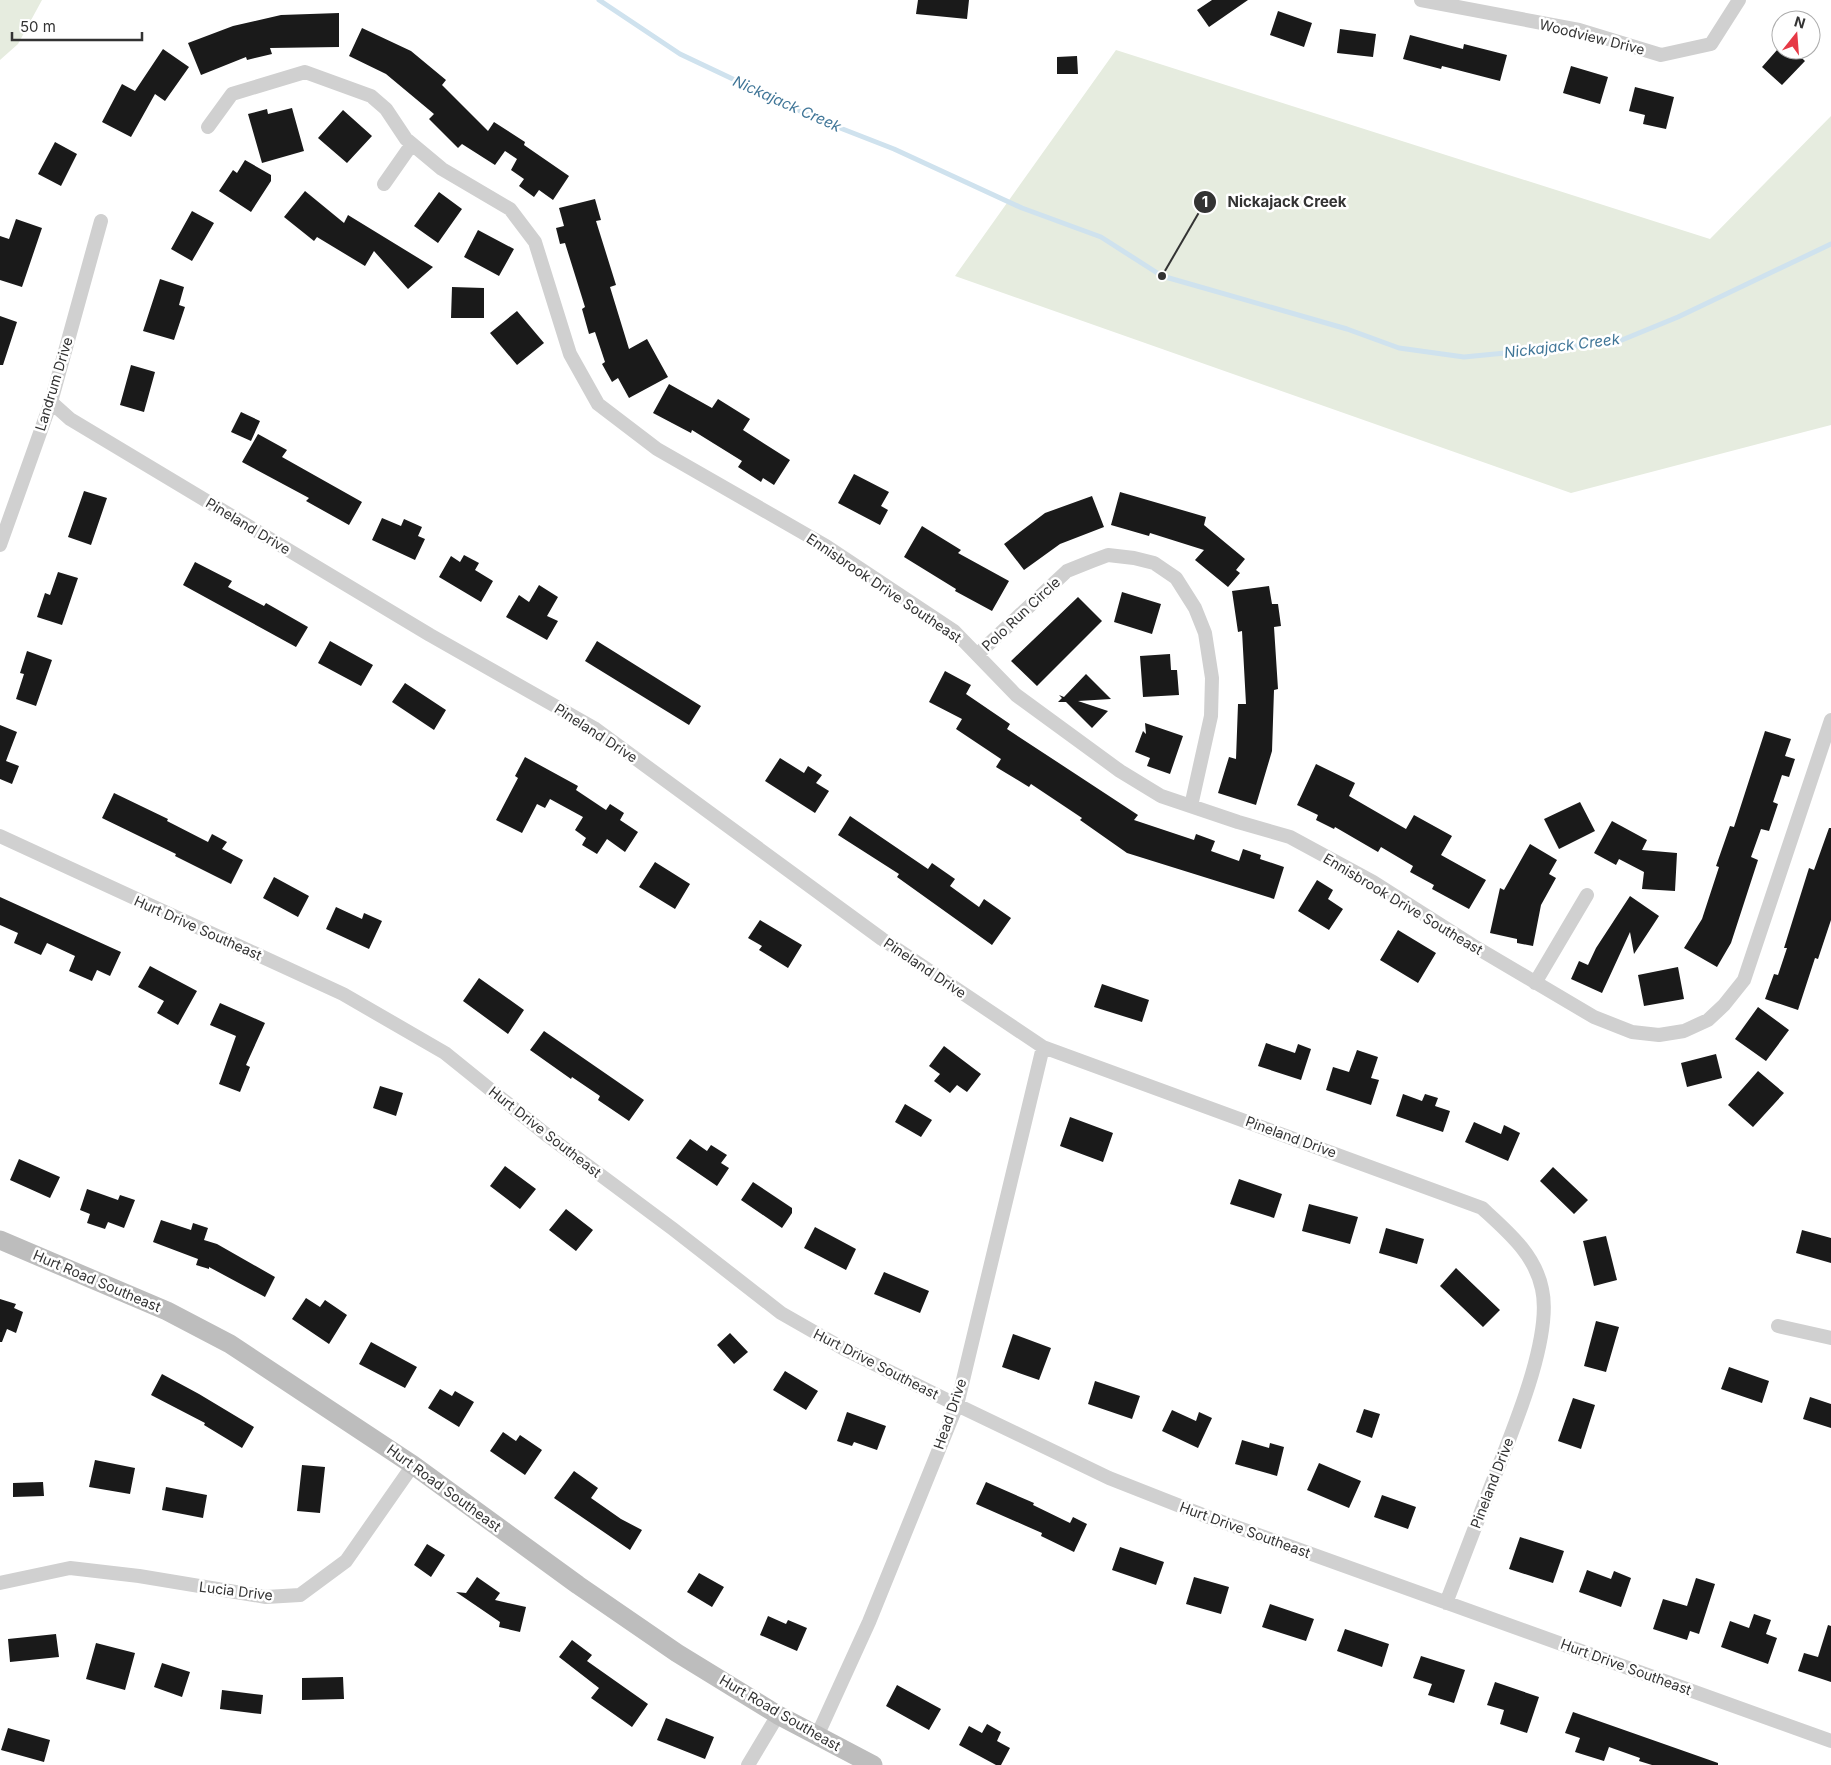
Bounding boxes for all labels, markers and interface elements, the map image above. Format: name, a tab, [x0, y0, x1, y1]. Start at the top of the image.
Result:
scale bar	[12, 10, 142, 42]
north arrow	[1771, 10, 1821, 60]
text: N	[1792, 12, 1808, 32]
street label: Woodview Drive	[1538, 15, 1646, 58]
text: 50 m	[20, 17, 56, 36]
water label: Nickajack Creek	[730, 71, 845, 136]
callout: Nickajack Creek	[1192, 187, 1356, 217]
text: 1	[1202, 192, 1208, 211]
text: Nickajack Creek	[1228, 192, 1347, 211]
water label: Nickajack Creek	[1503, 329, 1622, 362]
street label: Landrum Drive	[31, 335, 76, 433]
street label: Pineland Drive	[203, 494, 294, 557]
street label: Ennisbrook Drive Southeast	[804, 529, 965, 646]
street label: Polo Run Circle	[978, 573, 1063, 654]
street label: Pineland Drive	[552, 699, 641, 766]
street label: Ennisbrook Drive Southeast	[1320, 849, 1486, 958]
street label: Hurt Drive Southeast	[132, 892, 265, 964]
street label: Pineland Drive	[881, 934, 970, 1001]
street label: Hurt Drive Southeast	[486, 1082, 605, 1181]
street label: Pineland Drive	[1243, 1112, 1339, 1161]
street label: Hurt Road Southeast	[31, 1246, 164, 1315]
street label: Hurt Drive Southeast	[811, 1325, 942, 1403]
street label: Head Drive	[929, 1376, 970, 1452]
street label: Pineland Drive	[1466, 1435, 1517, 1530]
street label: Hurt Road Southeast	[384, 1440, 505, 1535]
street label: Hurt Drive Southeast	[1177, 1498, 1313, 1561]
street label: Lucia Drive	[198, 1578, 274, 1603]
street label: Hurt Drive Southeast	[1558, 1635, 1694, 1698]
street label: Hurt Road Southeast	[717, 1671, 844, 1754]

